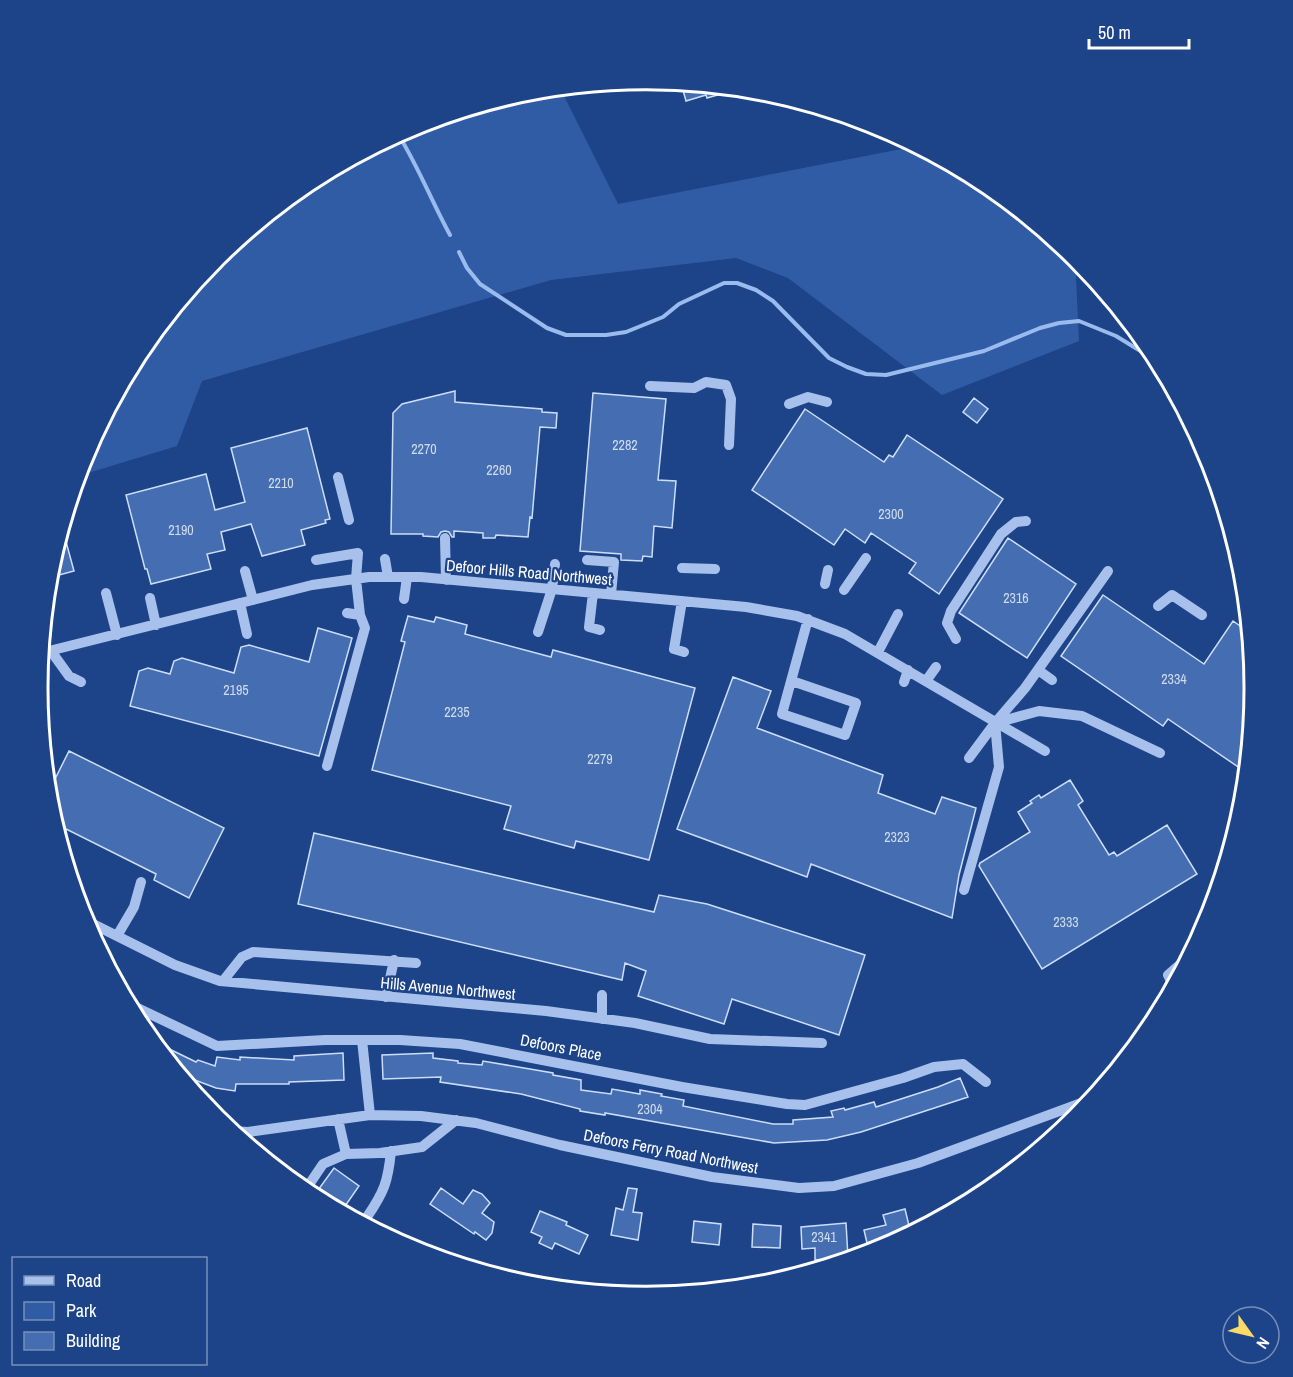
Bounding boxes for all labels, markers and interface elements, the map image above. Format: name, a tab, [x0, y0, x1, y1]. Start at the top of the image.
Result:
scale bar	[1089, 12, 1190, 50]
text: 50 m	[1098, 20, 1131, 45]
house number: 2282	[612, 436, 638, 454]
house number: 2270	[411, 440, 437, 458]
house number: 2260	[486, 461, 512, 479]
house number: 2210	[268, 474, 294, 492]
house number: 2300	[878, 505, 904, 523]
house number: 2190	[168, 521, 194, 539]
street label: Defoor Hills Road Northwest	[445, 554, 613, 590]
house number: 2316	[1003, 589, 1029, 607]
house number: 2334	[1161, 670, 1187, 688]
house number: 2195	[223, 681, 249, 699]
house number: 2235	[444, 703, 470, 721]
house number: 2279	[587, 750, 613, 768]
house number: 2323	[884, 828, 910, 846]
house number: 2333	[1053, 913, 1079, 931]
street label: Hills Avenue Northwest	[380, 971, 517, 1005]
street label: Defoors Place	[518, 1028, 604, 1066]
house number: 2304	[637, 1100, 663, 1118]
street label: Defoors Ferry Road Northwest	[582, 1123, 760, 1179]
house number: 2341	[811, 1228, 837, 1246]
legend	[12, 1257, 207, 1365]
text: Road	[66, 1268, 101, 1293]
text: Park	[66, 1298, 97, 1323]
north arrow	[1221, 1305, 1281, 1365]
text: Building	[66, 1328, 121, 1353]
text: N	[1252, 1333, 1275, 1353]

